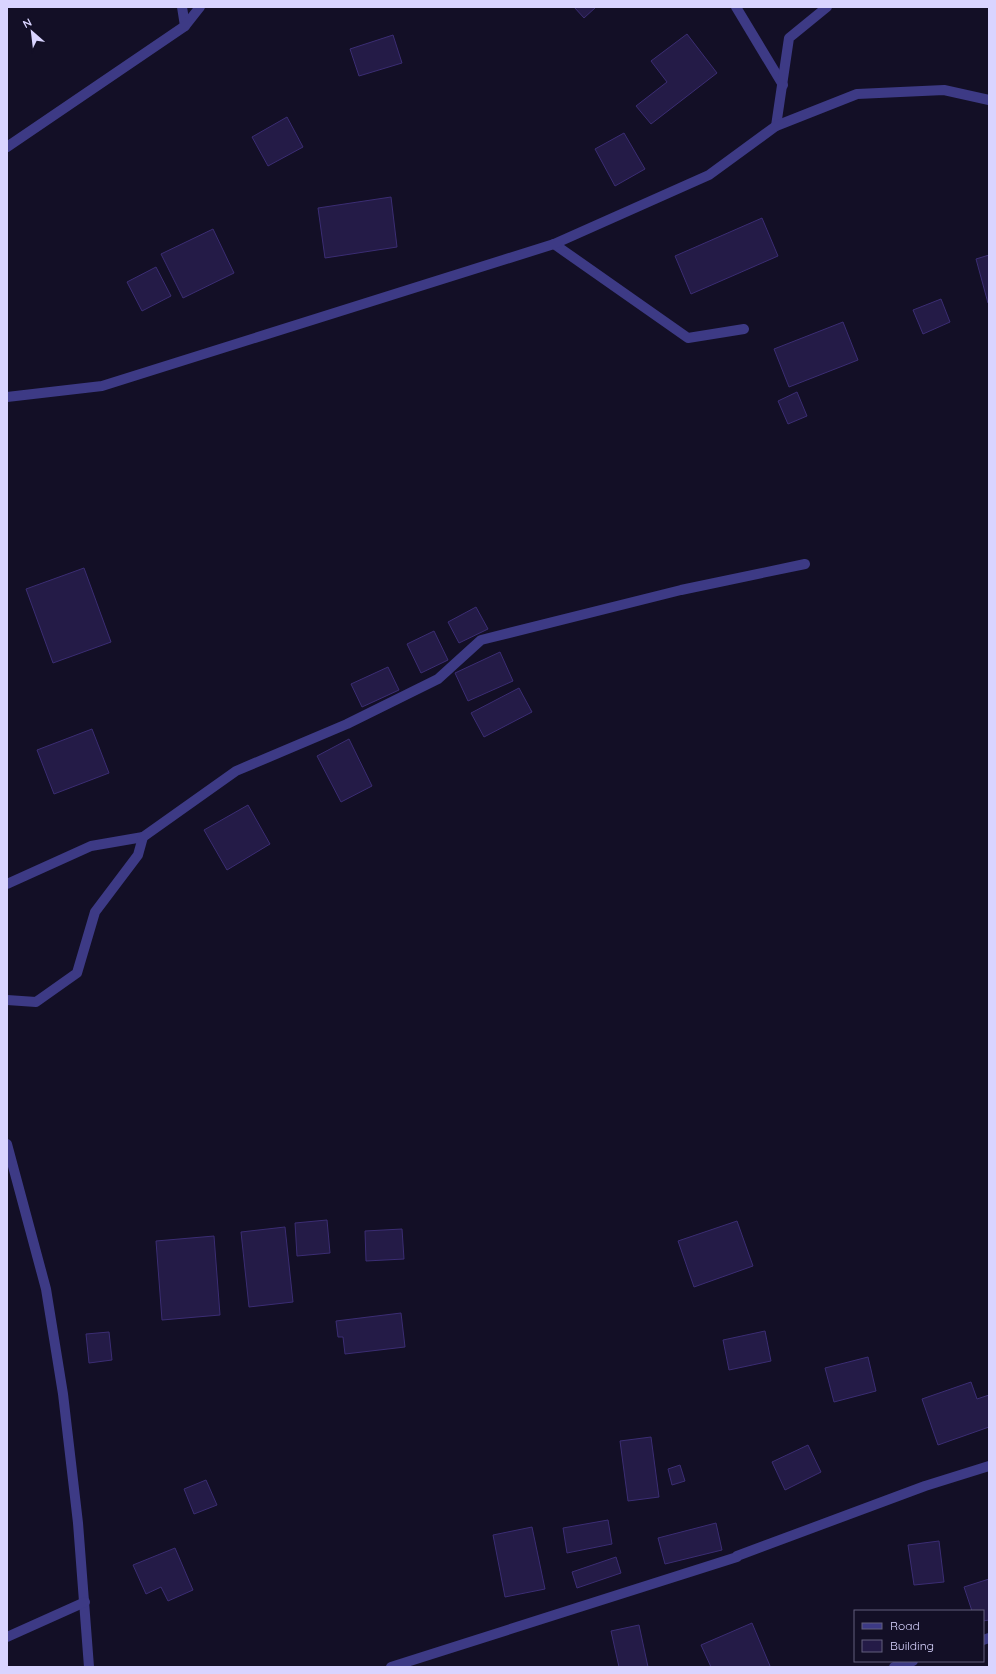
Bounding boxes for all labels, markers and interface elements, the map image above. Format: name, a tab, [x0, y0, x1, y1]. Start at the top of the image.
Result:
north arrow	[12, 12, 52, 52]
text: N	[20, 15, 34, 31]
legend	[854, 1610, 984, 1662]
text: Road	[890, 1618, 920, 1633]
text: Building	[890, 1638, 934, 1653]

